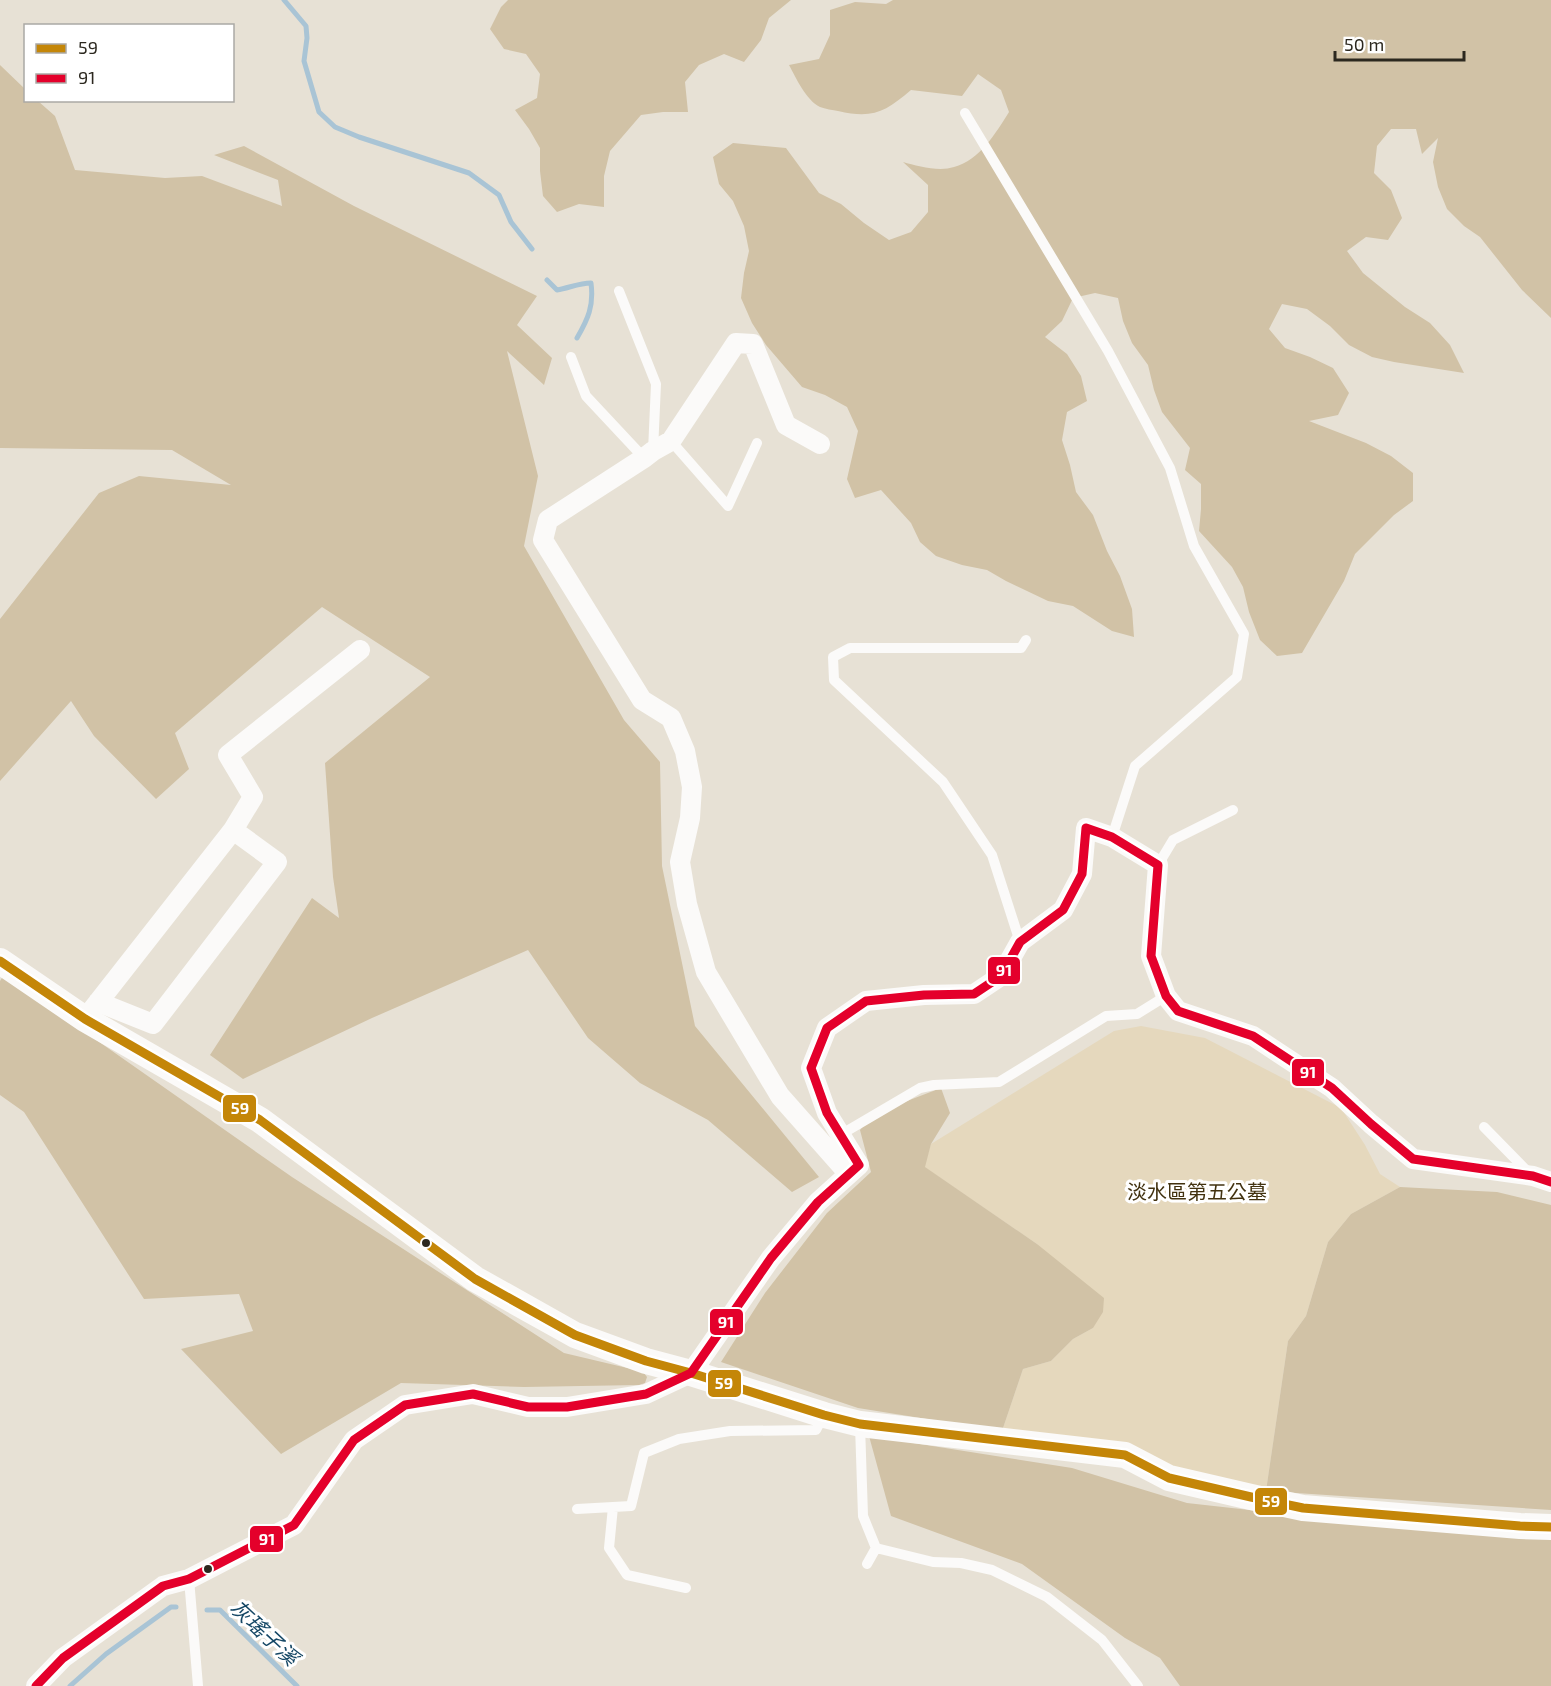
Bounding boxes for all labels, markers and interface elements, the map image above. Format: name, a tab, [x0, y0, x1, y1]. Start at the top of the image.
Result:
legend	[24, 24, 234, 102]
scale bar	[1335, 24, 1464, 62]
text: 50 m	[1344, 33, 1384, 55]
text: 59	[78, 36, 98, 58]
text: 91	[78, 66, 95, 88]
line badge: 91	[987, 956, 1021, 985]
text: 91	[996, 960, 1012, 979]
line badge: 91	[1291, 1058, 1325, 1087]
text: 91	[1300, 1062, 1316, 1081]
line badge: 59	[222, 1094, 257, 1123]
text: 59	[231, 1098, 249, 1117]
park label: 淡水區第五公墓	[1127, 1179, 1267, 1203]
unlabelled marker	[420, 1237, 432, 1249]
line badge: 91	[709, 1308, 744, 1336]
text: 91	[718, 1312, 734, 1331]
line badge: 59	[707, 1369, 742, 1398]
text: 59	[715, 1373, 733, 1392]
line badge: 59	[1254, 1487, 1288, 1516]
text: 59	[1262, 1491, 1280, 1510]
line badge: 91	[249, 1525, 284, 1553]
text: 91	[259, 1529, 275, 1548]
unlabelled marker	[202, 1563, 214, 1575]
water label: 灰瑤子溪	[226, 1594, 306, 1672]

